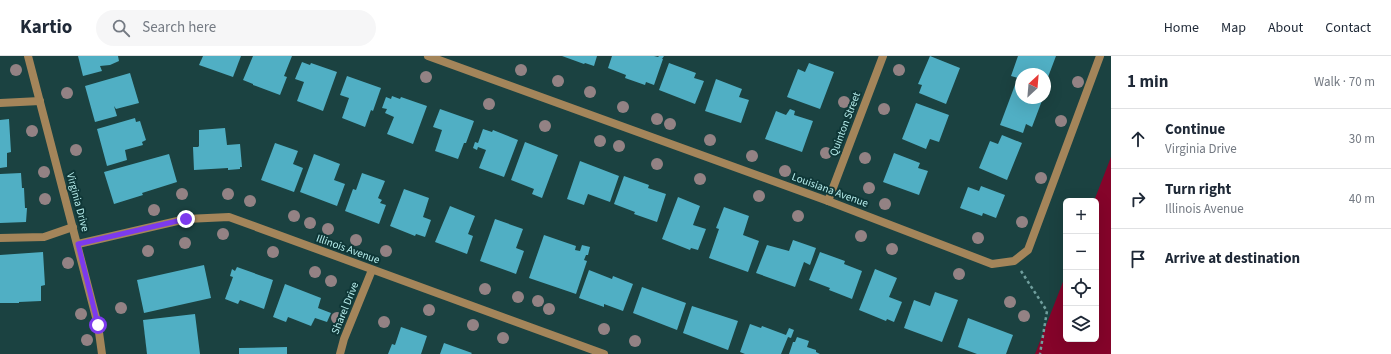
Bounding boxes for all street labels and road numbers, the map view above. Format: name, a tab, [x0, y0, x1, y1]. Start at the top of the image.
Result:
street label: Quinton Street	[826, 90, 864, 158]
street label: Louisiana Avenue	[790, 169, 871, 211]
street label: Virginia Drive	[63, 171, 93, 234]
street label: Illinois Avenue	[314, 231, 382, 268]
street label: Sharel Drive	[328, 279, 363, 337]

